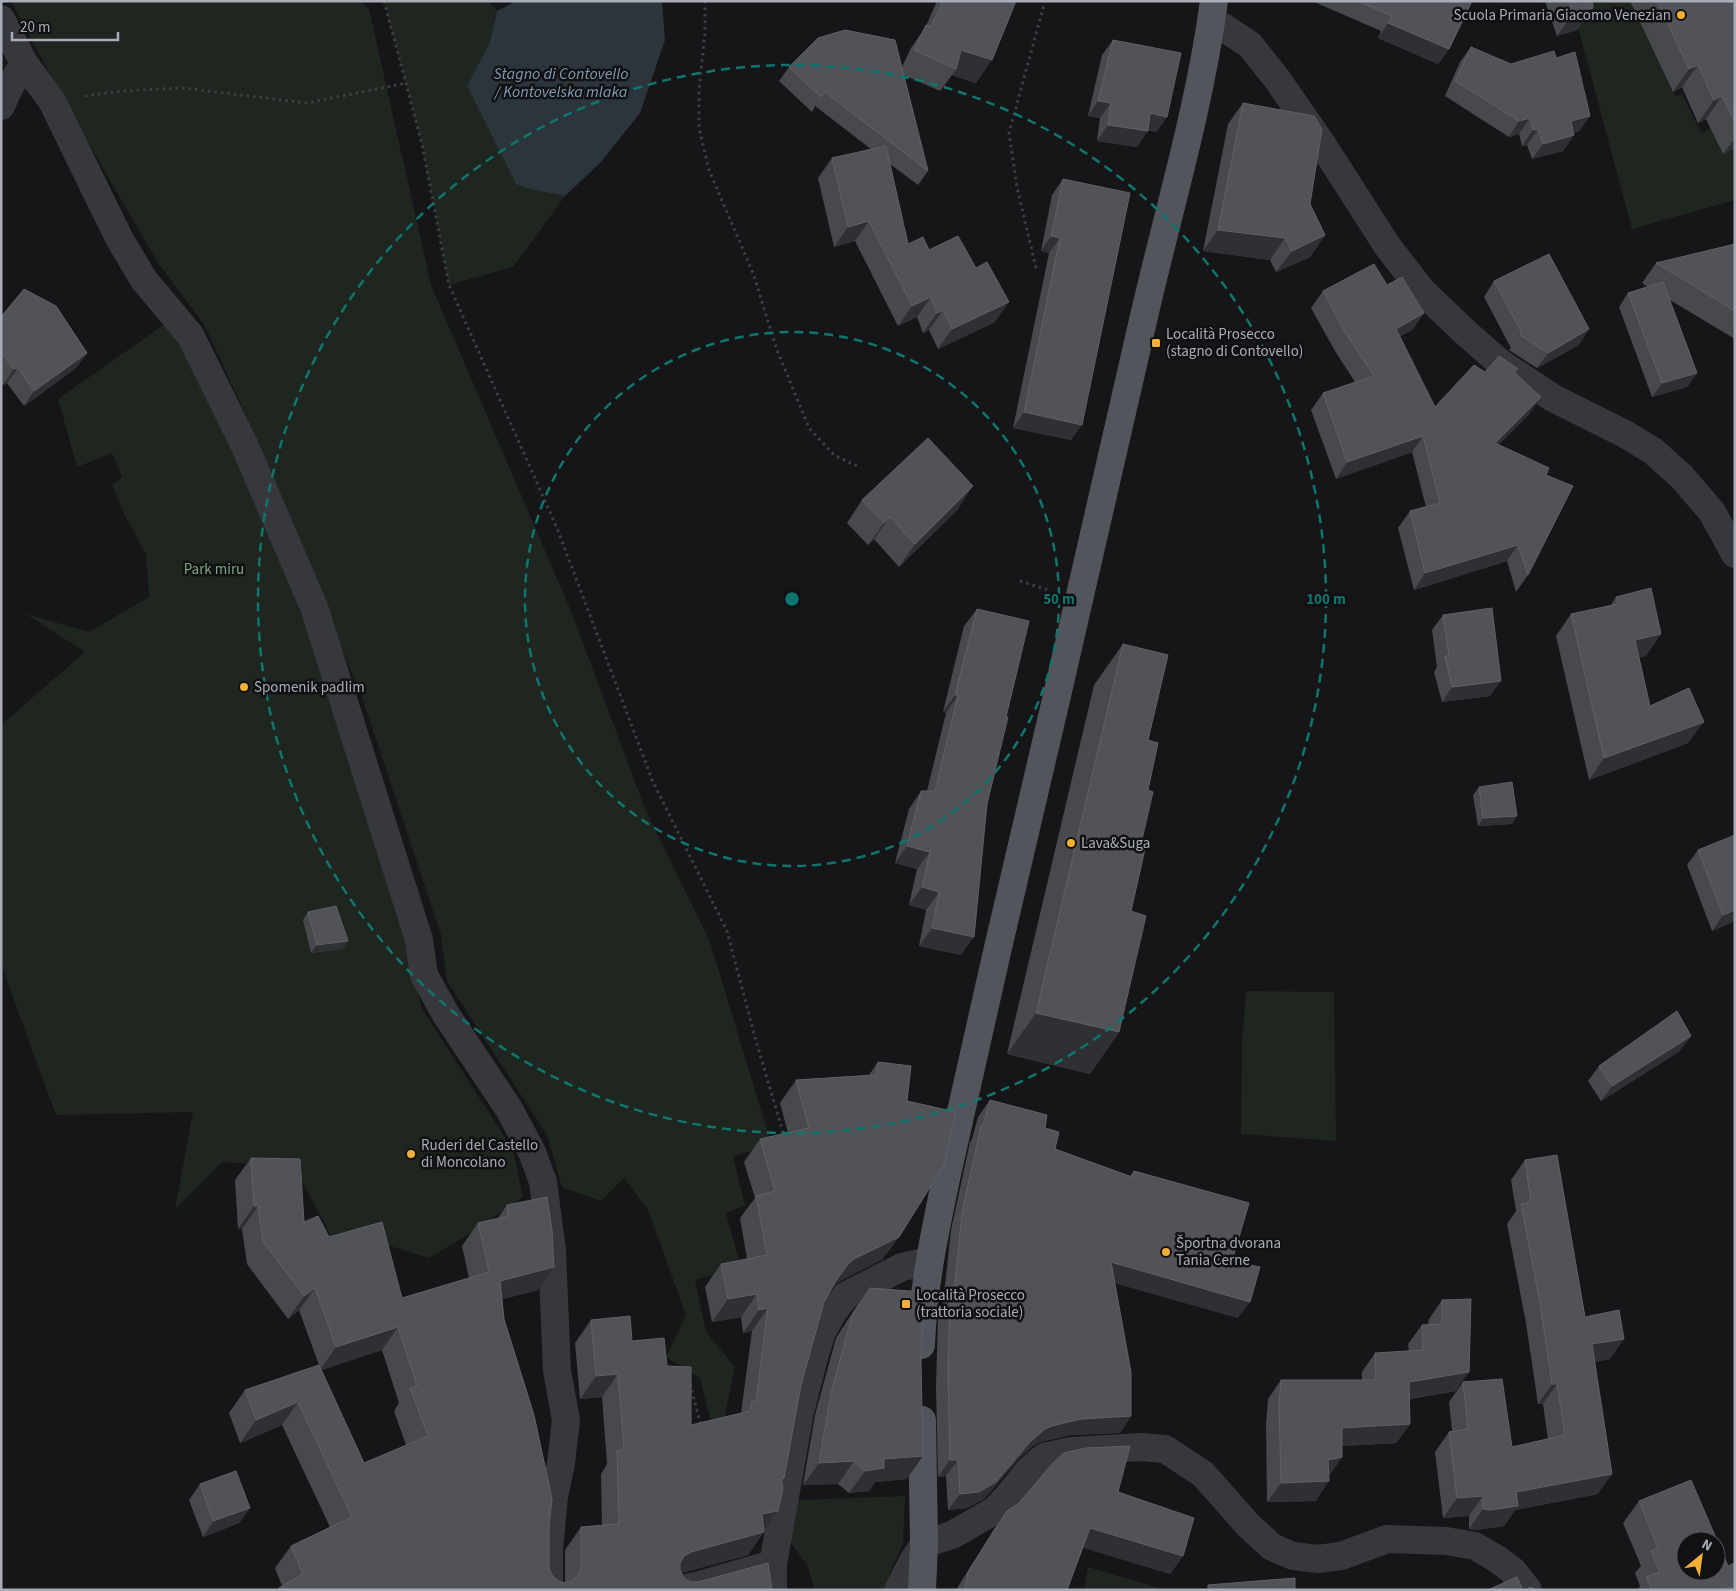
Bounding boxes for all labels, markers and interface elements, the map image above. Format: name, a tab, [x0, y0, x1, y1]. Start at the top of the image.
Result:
place label: Scuola Primaria Giacomo Venezian	[1453, 5, 1671, 26]
marker: Scuola Primaria Giacomo Venezian	[1675, 9, 1687, 21]
scale bar	[12, 10, 119, 42]
text: 20 m	[20, 17, 50, 38]
water label: Stagno di Contovello / Kontovelska mlaka	[493, 63, 628, 103]
place label: Località Prosecco (stagno di Contovello)	[1166, 324, 1303, 362]
marker: Località Prosecco (stagno di Contovello)	[1150, 337, 1162, 349]
park label: Park miru	[184, 559, 244, 580]
text: 50 m	[1043, 589, 1075, 610]
text: 100 m	[1306, 589, 1346, 610]
centre of rings	[783, 590, 801, 608]
place label: Spomenik padlim	[254, 677, 365, 698]
marker: Spomenik padlim	[238, 681, 250, 693]
place label: Lava&Suga	[1081, 833, 1150, 854]
marker: Lava&Suga	[1065, 837, 1077, 849]
place label: Ruderi del Castello di Moncolano	[421, 1135, 538, 1173]
marker: Ruderi del Castello di Moncolano	[405, 1148, 417, 1160]
place label: Športna dvorana Tania Cerne	[1176, 1233, 1281, 1271]
marker: Športna dvorana Tania Cerne	[1160, 1246, 1172, 1258]
place label: Località Prosecco (trattoria sociale)	[916, 1285, 1025, 1323]
marker: Località Prosecco (trattoria sociale)	[900, 1298, 912, 1310]
north arrow	[1676, 1531, 1726, 1581]
text: N	[1698, 1535, 1716, 1557]

